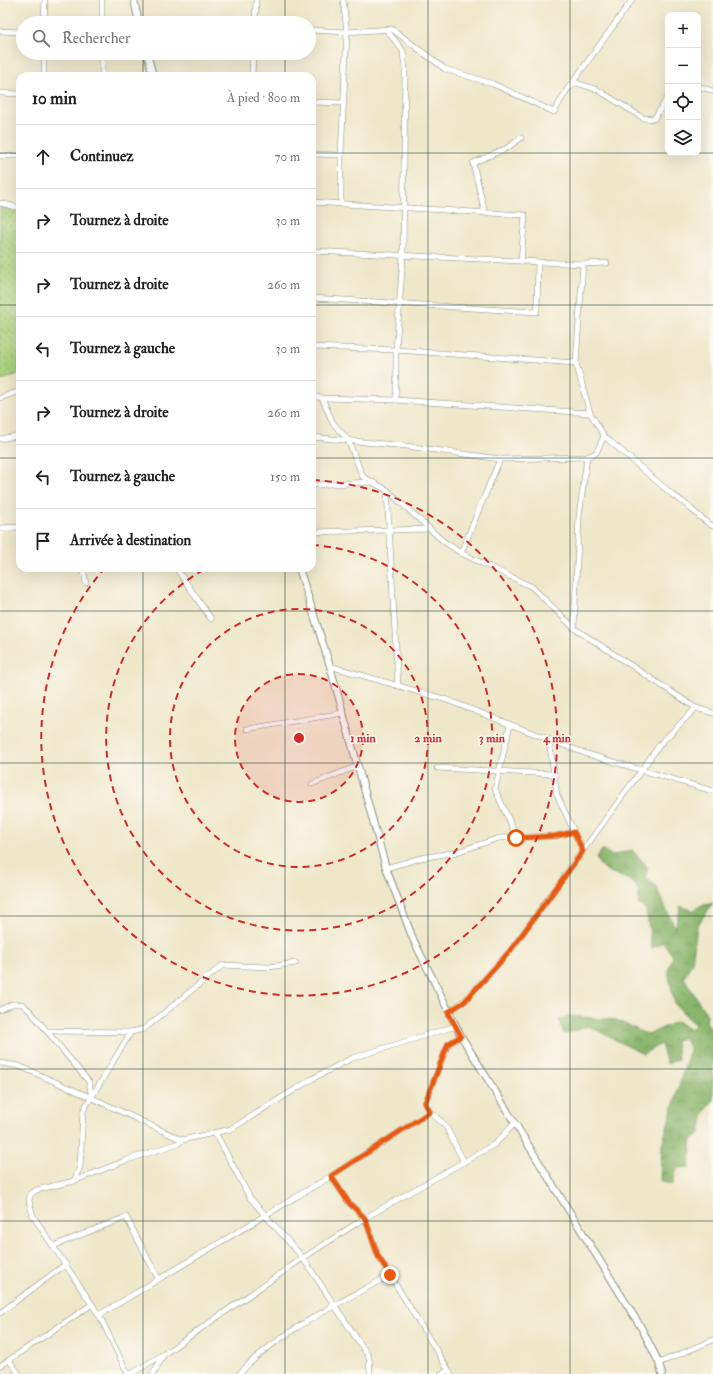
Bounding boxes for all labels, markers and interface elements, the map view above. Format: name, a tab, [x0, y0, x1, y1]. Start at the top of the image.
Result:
map controls	[665, 12, 701, 156]
button: +	[665, 12, 701, 48]
search box	[16, 16, 316, 60]
icon: search	[30, 27, 52, 49]
text: Rechercher	[62, 29, 130, 48]
button: −	[665, 48, 701, 84]
button: locate	[665, 84, 701, 120]
text: 10 min	[32, 88, 77, 109]
text: À pied · 800 m	[227, 90, 300, 106]
button: layers	[665, 120, 701, 156]
icon: ahead	[32, 146, 54, 168]
text: Continuez	[70, 147, 134, 166]
text: 70 m	[275, 149, 300, 165]
icon: right	[32, 210, 54, 232]
text: Tournez à droite	[70, 211, 169, 230]
text: 30 m	[276, 213, 300, 229]
icon: right	[32, 274, 54, 296]
text: Tournez à droite	[70, 275, 169, 294]
text: 260 m	[267, 277, 300, 293]
icon: left	[32, 338, 54, 360]
text: Tournez à gauche	[70, 339, 175, 358]
text: 30 m	[276, 341, 300, 357]
icon: right	[32, 402, 54, 424]
text: Tournez à droite	[70, 403, 169, 422]
text: 260 m	[267, 405, 300, 421]
icon: left	[32, 466, 54, 488]
text: Tournez à gauche	[70, 467, 175, 486]
text: 150 m	[270, 469, 300, 485]
icon: arrive	[32, 530, 54, 552]
text: Arrivée à destination	[70, 531, 191, 550]
centre of rings	[292, 731, 306, 745]
text: 1 min	[350, 731, 377, 746]
text: 2 min	[414, 731, 442, 746]
text: 3 min	[479, 731, 506, 746]
text: 4 min	[542, 731, 572, 746]
route start	[507, 829, 525, 847]
route end	[381, 1266, 399, 1284]

